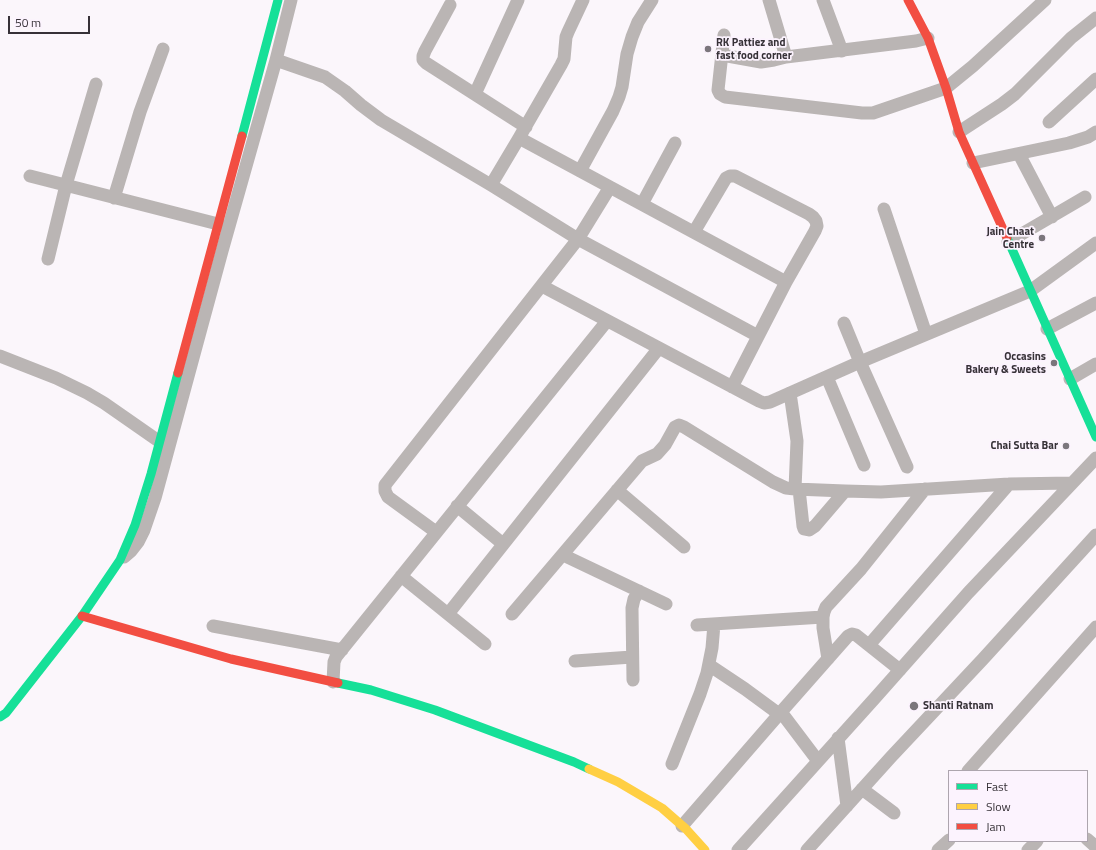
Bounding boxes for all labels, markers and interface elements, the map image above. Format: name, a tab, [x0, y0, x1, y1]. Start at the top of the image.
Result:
scale bar	[10, 8, 92, 34]
text: 50 m	[15, 13, 41, 32]
place label: RK Pattiez and fast food corner	[716, 36, 792, 62]
marker: RK Pattiez and fast food corner	[703, 44, 713, 54]
place label: Jain Chaat Centre	[986, 225, 1034, 251]
marker: Jain Chaat Centre	[1037, 233, 1047, 243]
place label: Occasins Bakery & Sweets	[966, 350, 1046, 376]
marker: Occasins Bakery & Sweets	[1049, 358, 1059, 368]
place label: Chai Sutta Bar	[991, 439, 1058, 453]
marker: Chai Sutta Bar	[1061, 441, 1071, 451]
place label: Shanti Ratnam	[923, 699, 993, 713]
marker: Shanti Ratnam	[908, 700, 920, 712]
legend	[948, 770, 1088, 842]
text: Fast	[986, 777, 1008, 796]
text: Slow	[986, 797, 1011, 816]
text: Jam	[986, 817, 1006, 836]

